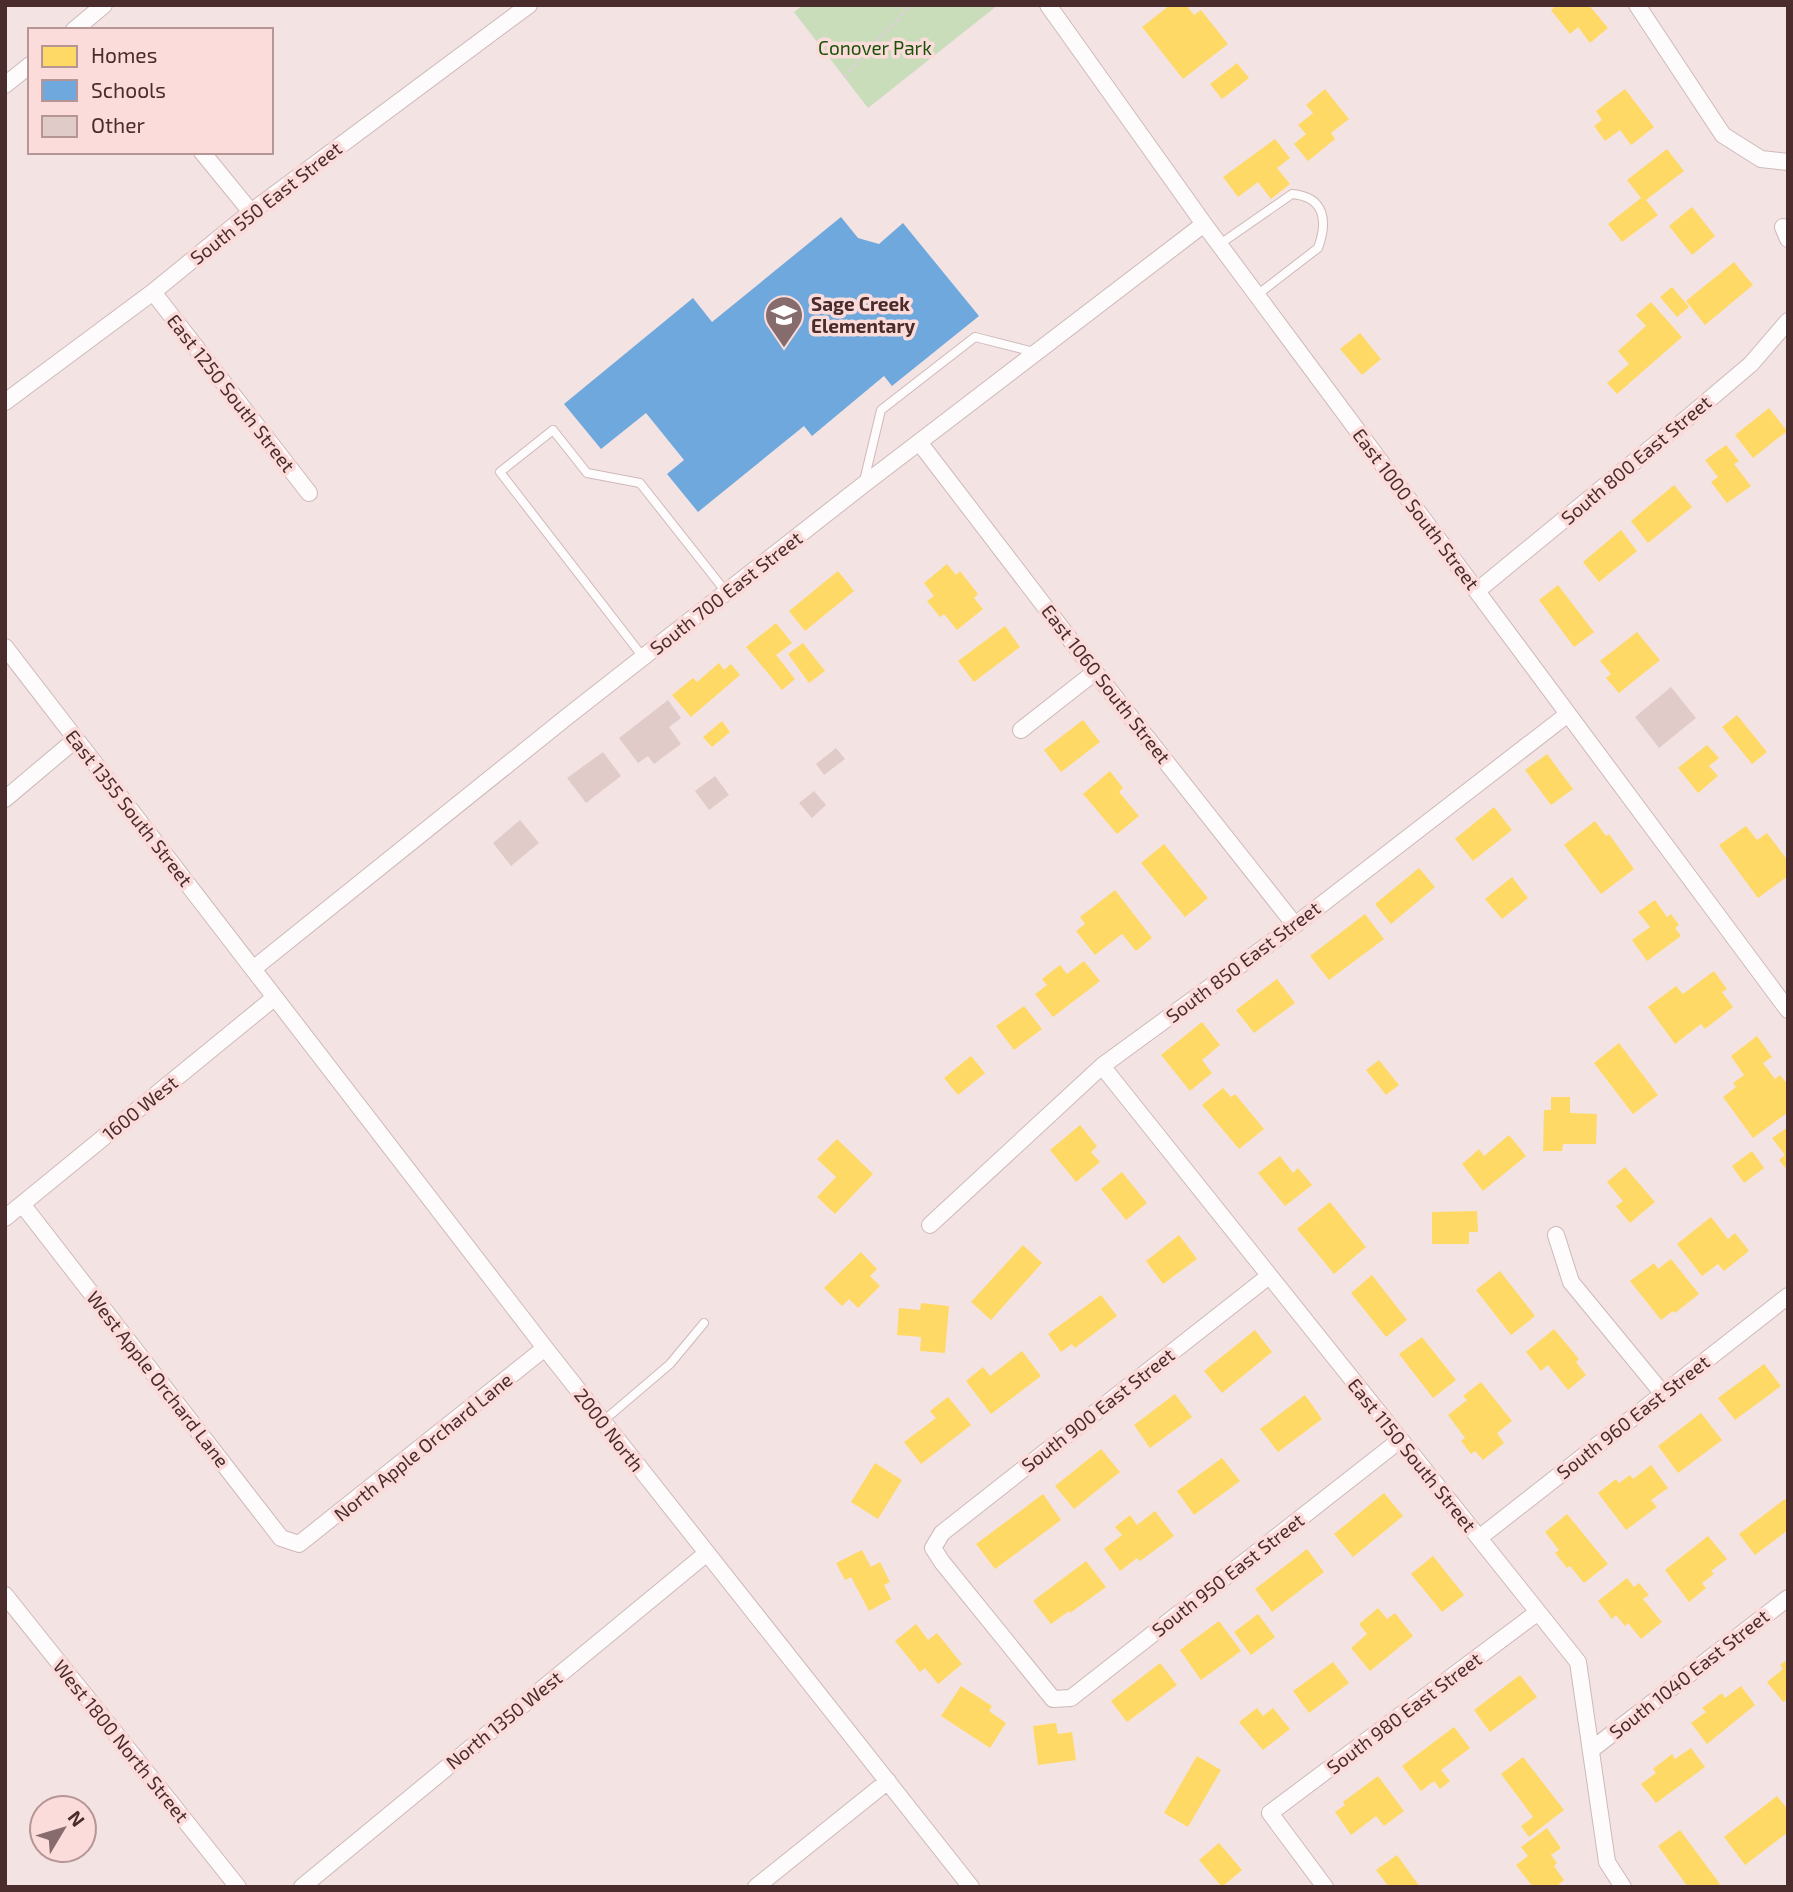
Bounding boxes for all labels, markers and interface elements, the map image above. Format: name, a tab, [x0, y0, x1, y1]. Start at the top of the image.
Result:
legend	[28, 28, 273, 154]
park label: Conover Park	[818, 36, 932, 59]
text: Homes	[91, 42, 157, 67]
text: Schools	[91, 77, 166, 102]
text: Other	[91, 112, 146, 137]
street label: South 550 East Street	[185, 136, 346, 269]
place label: Sage Creek Elementary	[811, 292, 916, 338]
school or university icon: Sage Creek Elementary	[763, 294, 805, 349]
street label: East 1250 South Street	[163, 309, 300, 476]
street label: South 800 East Street	[1556, 390, 1715, 529]
street label: East 1000 South Street	[1348, 424, 1485, 594]
street label: South 700 East Street	[645, 526, 806, 659]
street label: East 1060 South Street	[1037, 600, 1176, 768]
street label: East 1355 South Street	[61, 725, 198, 891]
street label: South 850 East Street	[1161, 896, 1324, 1027]
street label: 1600 West	[97, 1070, 182, 1145]
street label: West Apple Orchard Lane	[82, 1286, 234, 1471]
street label: South 900 East Street	[1017, 1343, 1179, 1476]
street label: South 960 East Street	[1552, 1350, 1714, 1483]
street label: North Apple Orchard Lane	[329, 1368, 516, 1526]
street label: East 1150 South Street	[1343, 1373, 1481, 1536]
street label: 2000 North	[570, 1383, 649, 1476]
street label: South 950 East Street	[1147, 1508, 1308, 1641]
street label: South 1040 East Street	[1604, 1604, 1773, 1743]
street label: South 980 East Street	[1322, 1647, 1486, 1778]
street label: West 1800 North Street	[48, 1655, 194, 1827]
street label: North 1350 West	[441, 1666, 566, 1773]
north arrow	[28, 1794, 98, 1864]

